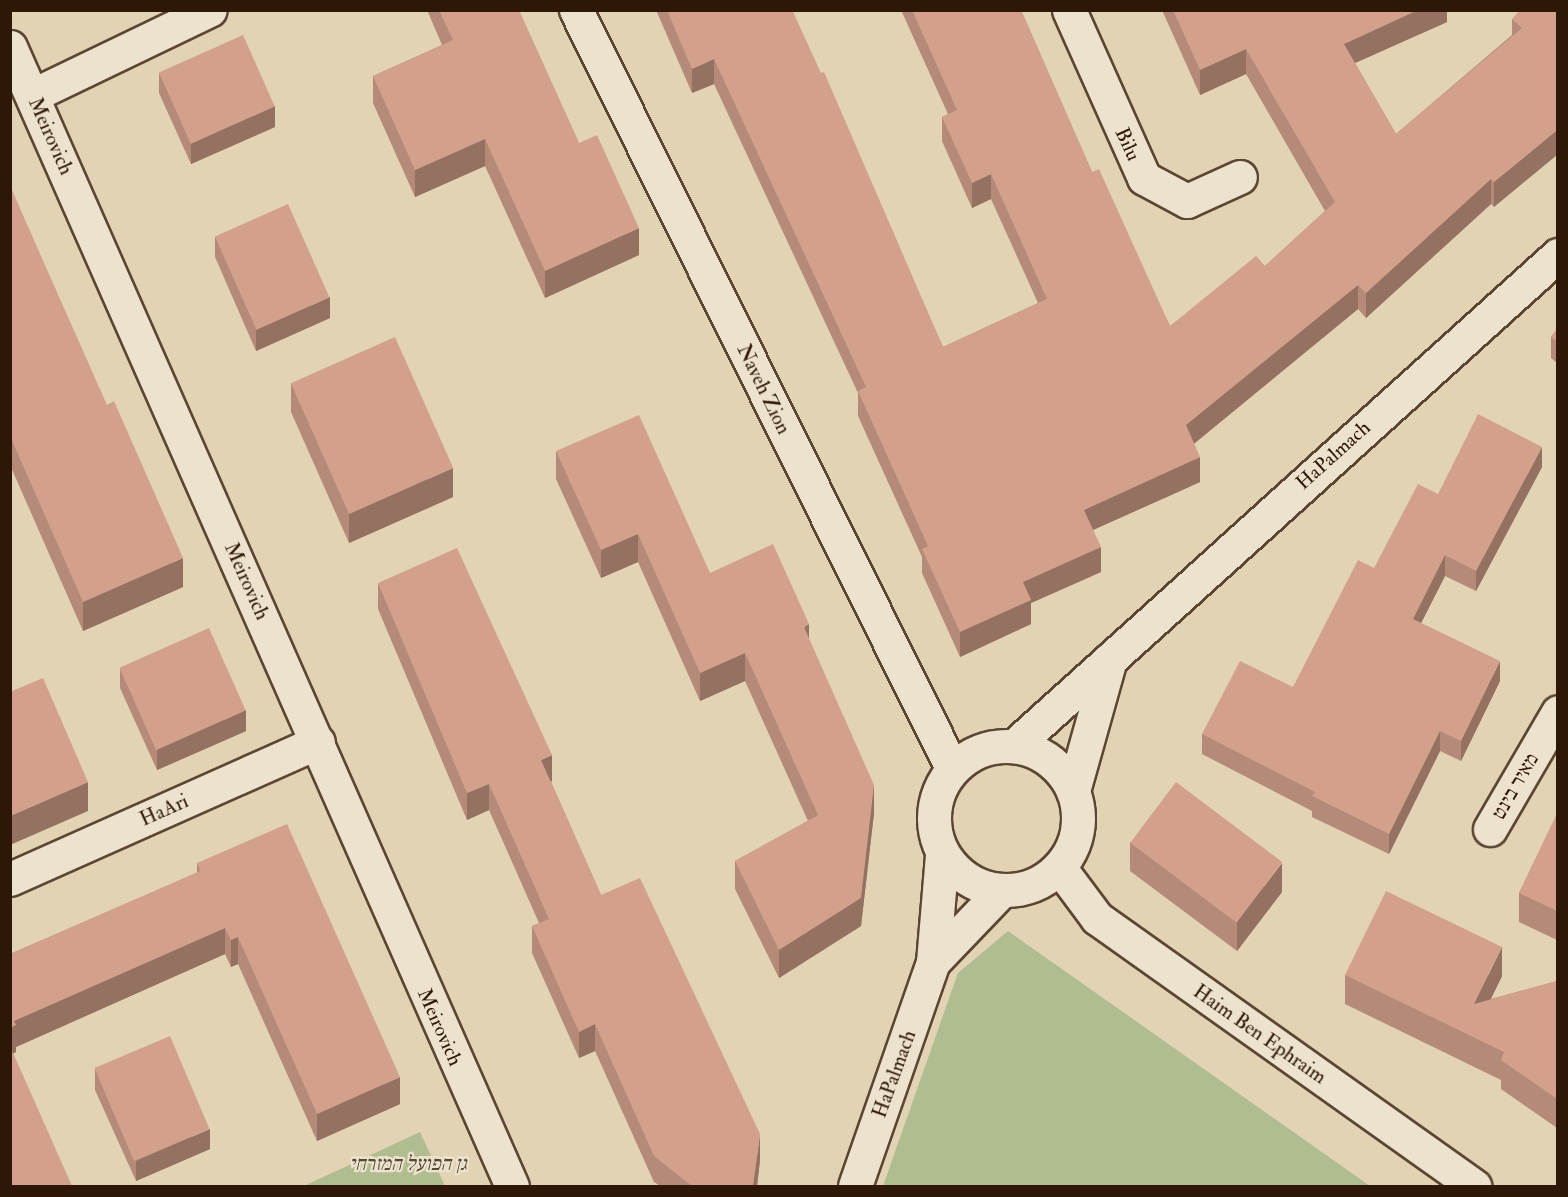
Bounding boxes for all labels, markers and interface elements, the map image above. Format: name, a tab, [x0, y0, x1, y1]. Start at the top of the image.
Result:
street label: Meirovich	[23, 94, 79, 178]
street label: Bilu	[1110, 124, 1146, 164]
street label: Naveh Zion	[732, 340, 796, 438]
street label: HaPalmach	[1291, 415, 1375, 495]
street label: Meirovich	[219, 539, 275, 623]
street label: מאיר בינט	[1486, 749, 1544, 823]
street label: HaAri	[136, 789, 192, 831]
street label: Haim Ben Ephraim	[1189, 979, 1331, 1089]
street label: Meirovich	[412, 985, 468, 1069]
street label: HaPalmach	[867, 1027, 921, 1121]
park label: גן הפועל המזרחי	[349, 1151, 467, 1175]

